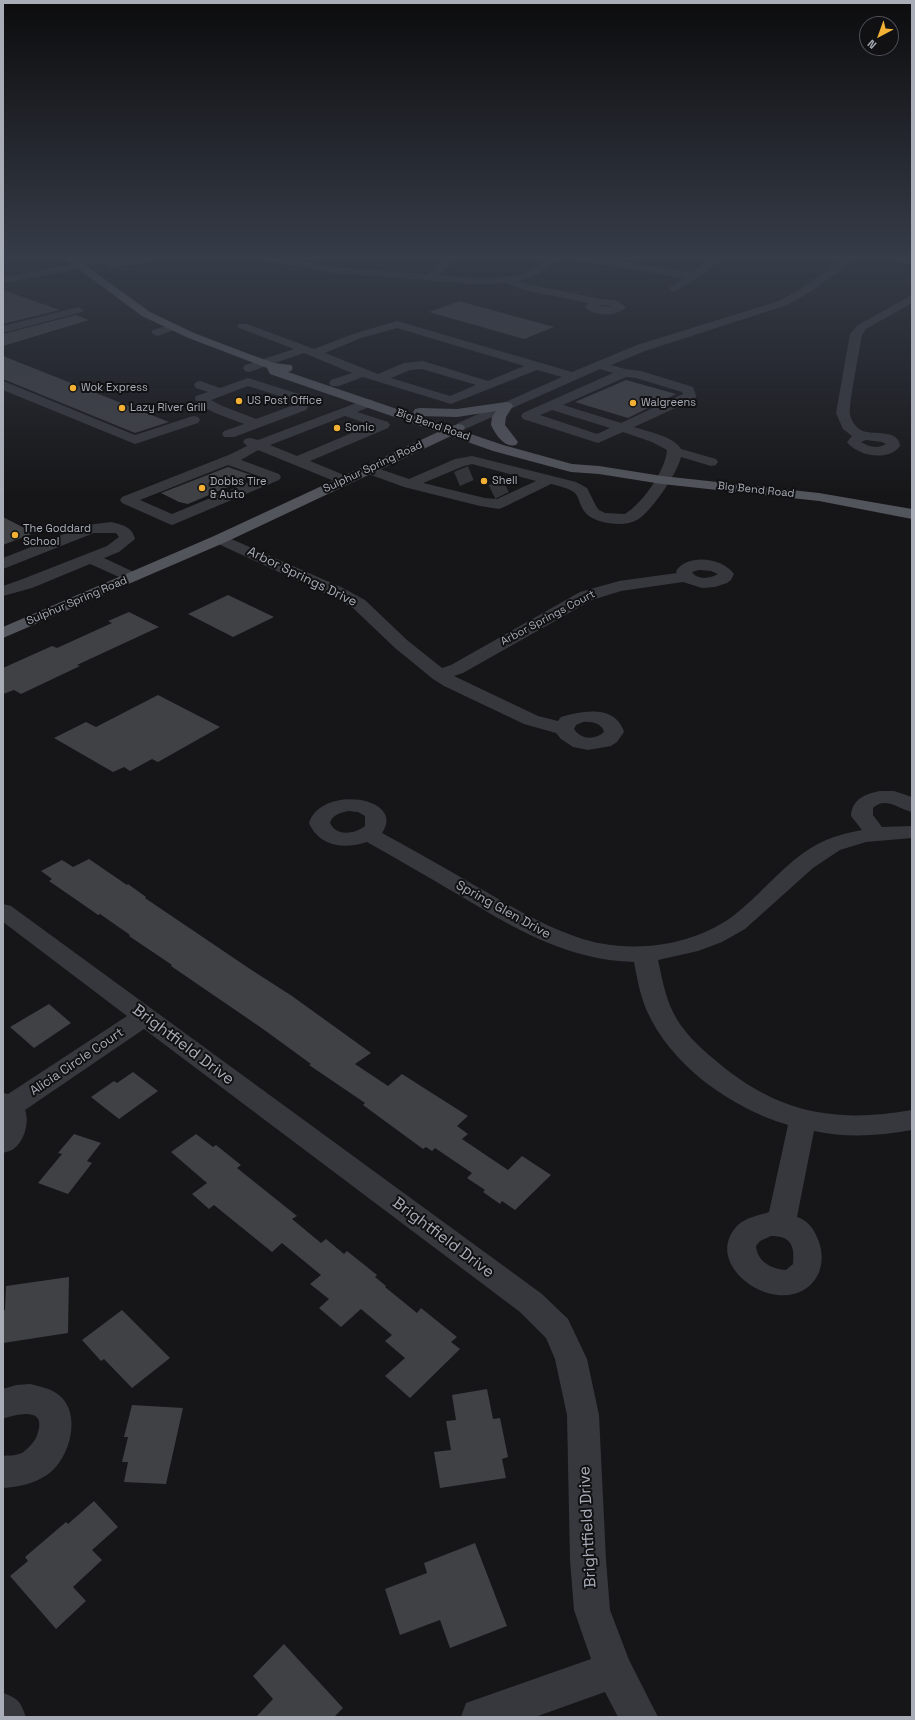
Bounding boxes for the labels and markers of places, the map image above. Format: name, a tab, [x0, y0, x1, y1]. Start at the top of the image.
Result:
place label: Wok Express	[81, 381, 148, 395]
marker: Wok Express	[68, 383, 78, 393]
place label: US Post Office	[247, 394, 322, 408]
marker: US Post Office	[234, 396, 244, 406]
place label: Walgreens	[641, 396, 696, 410]
marker: Walgreens	[628, 398, 638, 408]
place label: Lazy River Grill	[130, 401, 206, 415]
marker: Lazy River Grill	[117, 403, 127, 413]
place label: Sonic	[345, 421, 375, 435]
marker: Sonic	[332, 423, 342, 433]
place label: Shell	[492, 474, 517, 488]
place label: Dobbs Tire & Auto	[210, 475, 266, 501]
marker: Shell	[479, 476, 489, 486]
marker: Dobbs Tire & Auto	[197, 483, 207, 493]
place label: The Goddard School	[23, 522, 91, 548]
marker: The Goddard School	[10, 530, 20, 540]

